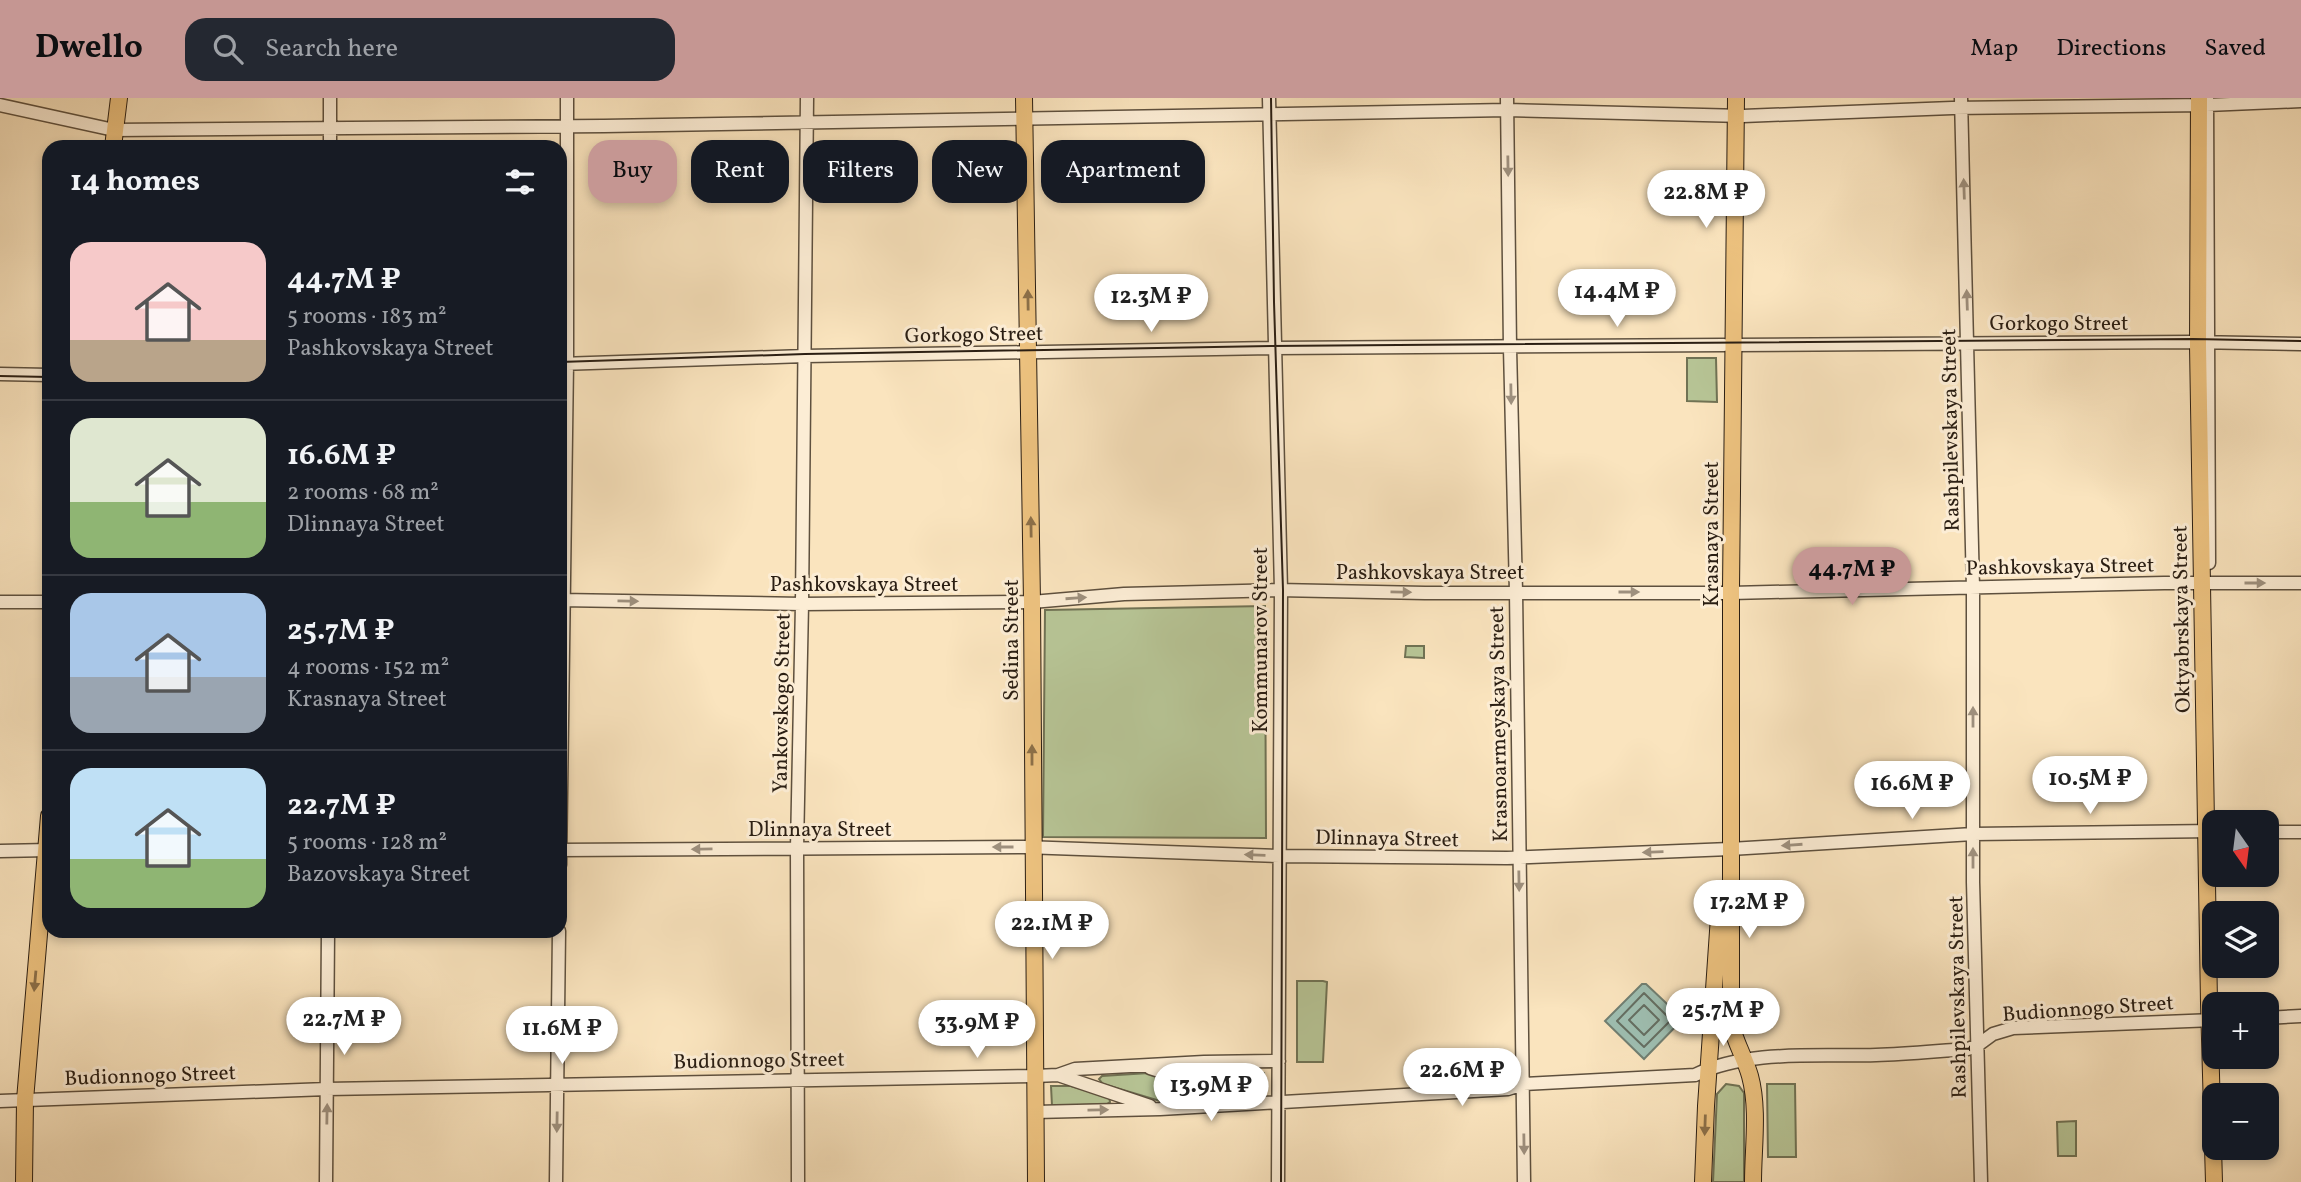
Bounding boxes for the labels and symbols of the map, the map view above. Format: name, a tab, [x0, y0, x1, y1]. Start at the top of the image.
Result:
one-way arrow	[1502, 155, 1514, 177]
pin: 22.8M ₽	[1641, 170, 1771, 230]
one-way arrow	[1958, 178, 1969, 200]
pin: 14.4M ₽	[1552, 270, 1682, 329]
pin: 12.3M ₽	[1086, 274, 1216, 334]
one-way arrow	[1022, 289, 1034, 311]
one-way arrow	[1961, 289, 1973, 311]
street label: Gorkogo Street	[1990, 310, 2128, 339]
street label: Gorkogo Street	[904, 320, 1044, 351]
street label: Rashpilevskaya Street	[1935, 328, 1968, 532]
one-way arrow	[1505, 383, 1516, 405]
street label: Krasnaya Street	[1698, 461, 1727, 607]
one-way arrow	[1025, 516, 1037, 538]
street label: Oktyabrskaya Street	[2166, 525, 2199, 713]
street label: Kommunarov Street	[1247, 547, 1276, 733]
pin: 44.7M ₽	[1787, 547, 1917, 607]
street label: Pashkovskaya Street	[1965, 551, 2155, 584]
street label: Pashkovskaya Street	[1336, 559, 1524, 588]
street label: Pashkovskaya Street	[770, 571, 958, 600]
one-way arrow	[2245, 577, 2267, 589]
street label: Sedina Street	[998, 579, 1027, 701]
one-way arrow	[1391, 586, 1413, 598]
one-way arrow	[1618, 586, 1640, 598]
one-way arrow	[1065, 592, 1087, 603]
one-way arrow	[617, 596, 639, 607]
street label: Krasnoarmeyskaya Street	[1483, 606, 1516, 842]
street label: Yankovskogo Street	[766, 613, 799, 794]
one-way arrow	[1967, 706, 1979, 728]
one-way arrow	[1026, 744, 1038, 766]
pin: 10.5M ₽	[2025, 756, 2155, 816]
pin: 16.6M ₽	[1847, 762, 1977, 821]
north arrow	[2202, 810, 2278, 887]
street label: Dlinnaya Street	[748, 816, 892, 845]
street label: Dlinnaya Street	[1315, 824, 1459, 855]
one-way arrow	[1780, 840, 1802, 851]
one-way arrow	[991, 841, 1013, 853]
one-way arrow	[690, 843, 712, 855]
one-way arrow	[1642, 846, 1664, 857]
one-way arrow	[1967, 847, 1979, 869]
one-way arrow	[1243, 849, 1265, 861]
one-way arrow	[1513, 870, 1525, 892]
pin: 17.2M ₽	[1684, 880, 1814, 940]
street label: Rashpilevskaya Street	[1942, 895, 1975, 1099]
pin: 22.1M ₽	[987, 902, 1117, 961]
one-way arrow	[29, 971, 40, 993]
pin: 25.7M ₽	[1658, 988, 1788, 1048]
street label: Budionnogo Street	[2001, 989, 2175, 1030]
pin: 22.7M ₽	[279, 998, 409, 1057]
pin: 33.9M ₽	[912, 1000, 1042, 1060]
pin: 11.6M ₽	[497, 1006, 627, 1066]
street label: Budionnogo Street	[673, 1046, 845, 1077]
pin: 22.6M ₽	[1397, 1048, 1527, 1108]
street label: Budionnogo Street	[64, 1059, 236, 1094]
pin: 13.9M ₽	[1146, 1063, 1276, 1123]
one-way arrow	[321, 1103, 333, 1125]
one-way arrow	[1087, 1104, 1109, 1116]
one-way arrow	[551, 1111, 562, 1133]
one-way arrow	[1700, 1114, 1711, 1136]
one-way arrow	[1518, 1134, 1530, 1156]

